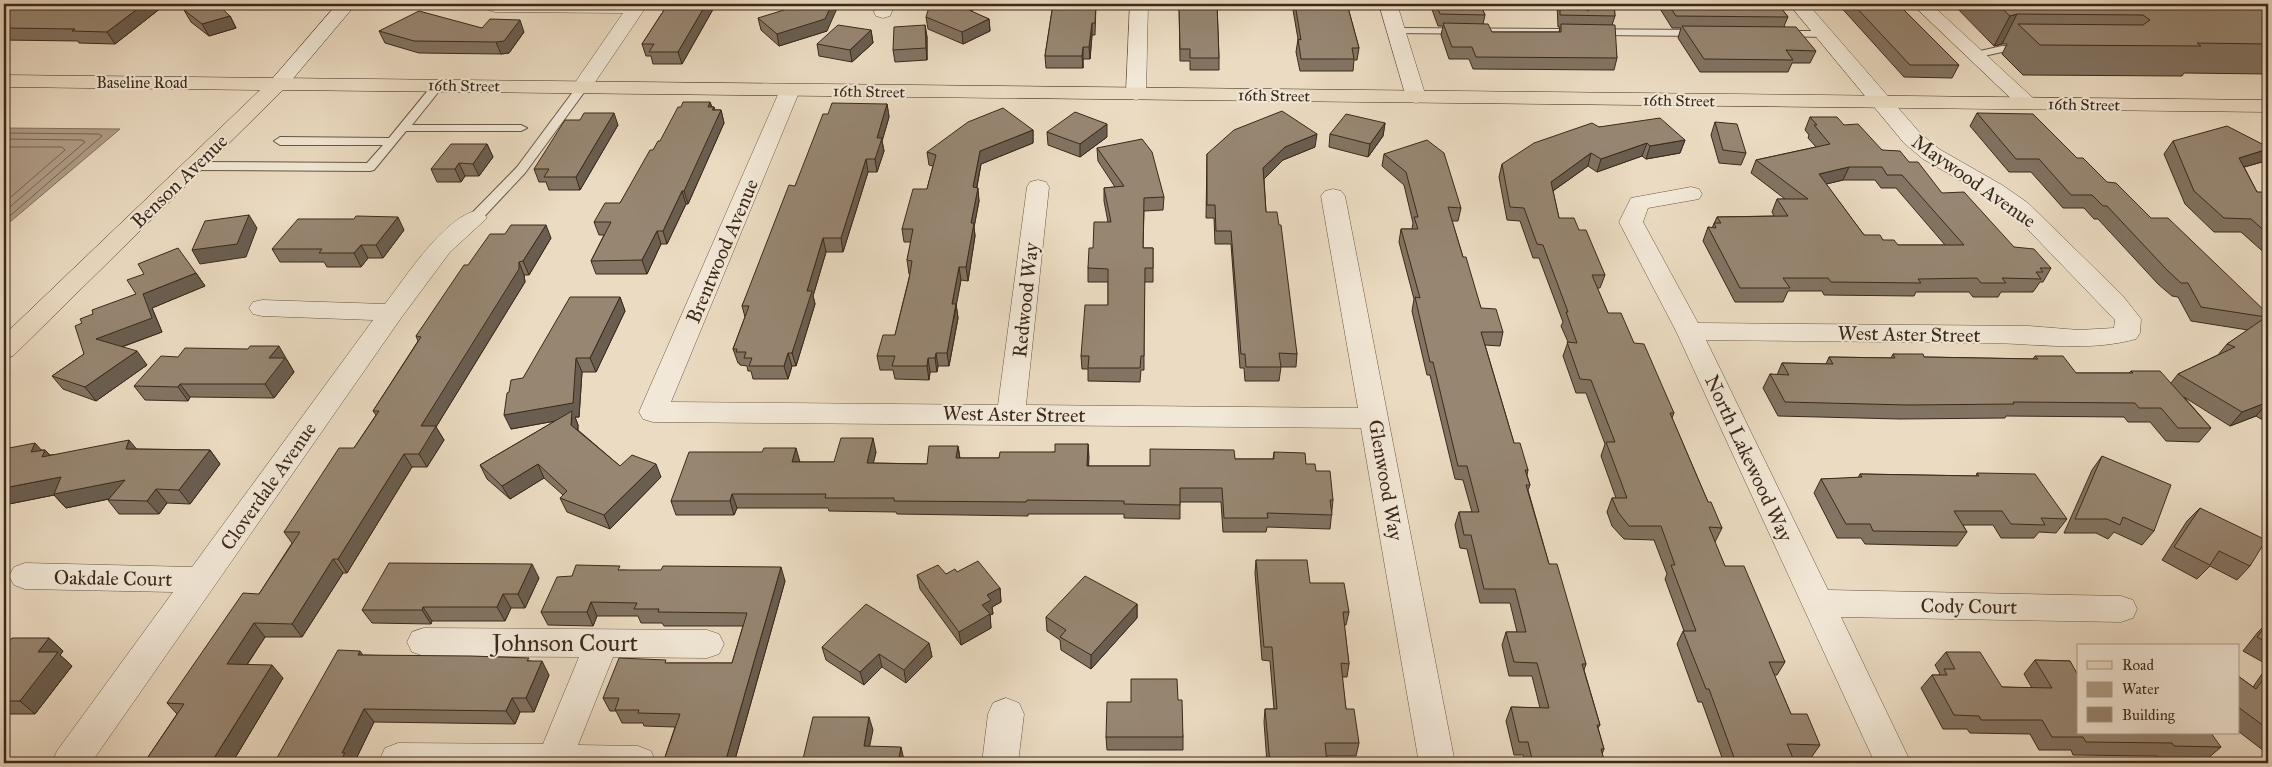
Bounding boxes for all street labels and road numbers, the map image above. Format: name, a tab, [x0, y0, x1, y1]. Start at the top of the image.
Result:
street label: Baseline Road	[96, 73, 188, 92]
street label: 16th Street	[428, 75, 501, 96]
street label: 16th Street	[833, 81, 906, 102]
street label: 16th Street	[1238, 85, 1311, 106]
street label: 16th Street	[1643, 90, 1716, 111]
street label: 16th Street	[2048, 94, 2121, 115]
street label: Benson Avenue	[126, 129, 232, 233]
street label: Maywood Avenue	[1907, 129, 2041, 233]
street label: Brentwood Avenue	[681, 175, 763, 327]
street label: Redwood Way	[1007, 241, 1043, 359]
street label: West Aster Street	[1837, 321, 1981, 347]
street label: North Lakewood Way	[1700, 371, 1798, 546]
street label: West Aster Street	[942, 401, 1086, 427]
street label: Cloverdale Avenue	[215, 417, 321, 555]
street label: Glenwood Way	[1364, 418, 1409, 543]
street label: Oakdale Court	[54, 565, 172, 591]
street label: Cody Court	[1921, 593, 2017, 619]
street label: Johnson Court	[489, 628, 638, 658]

